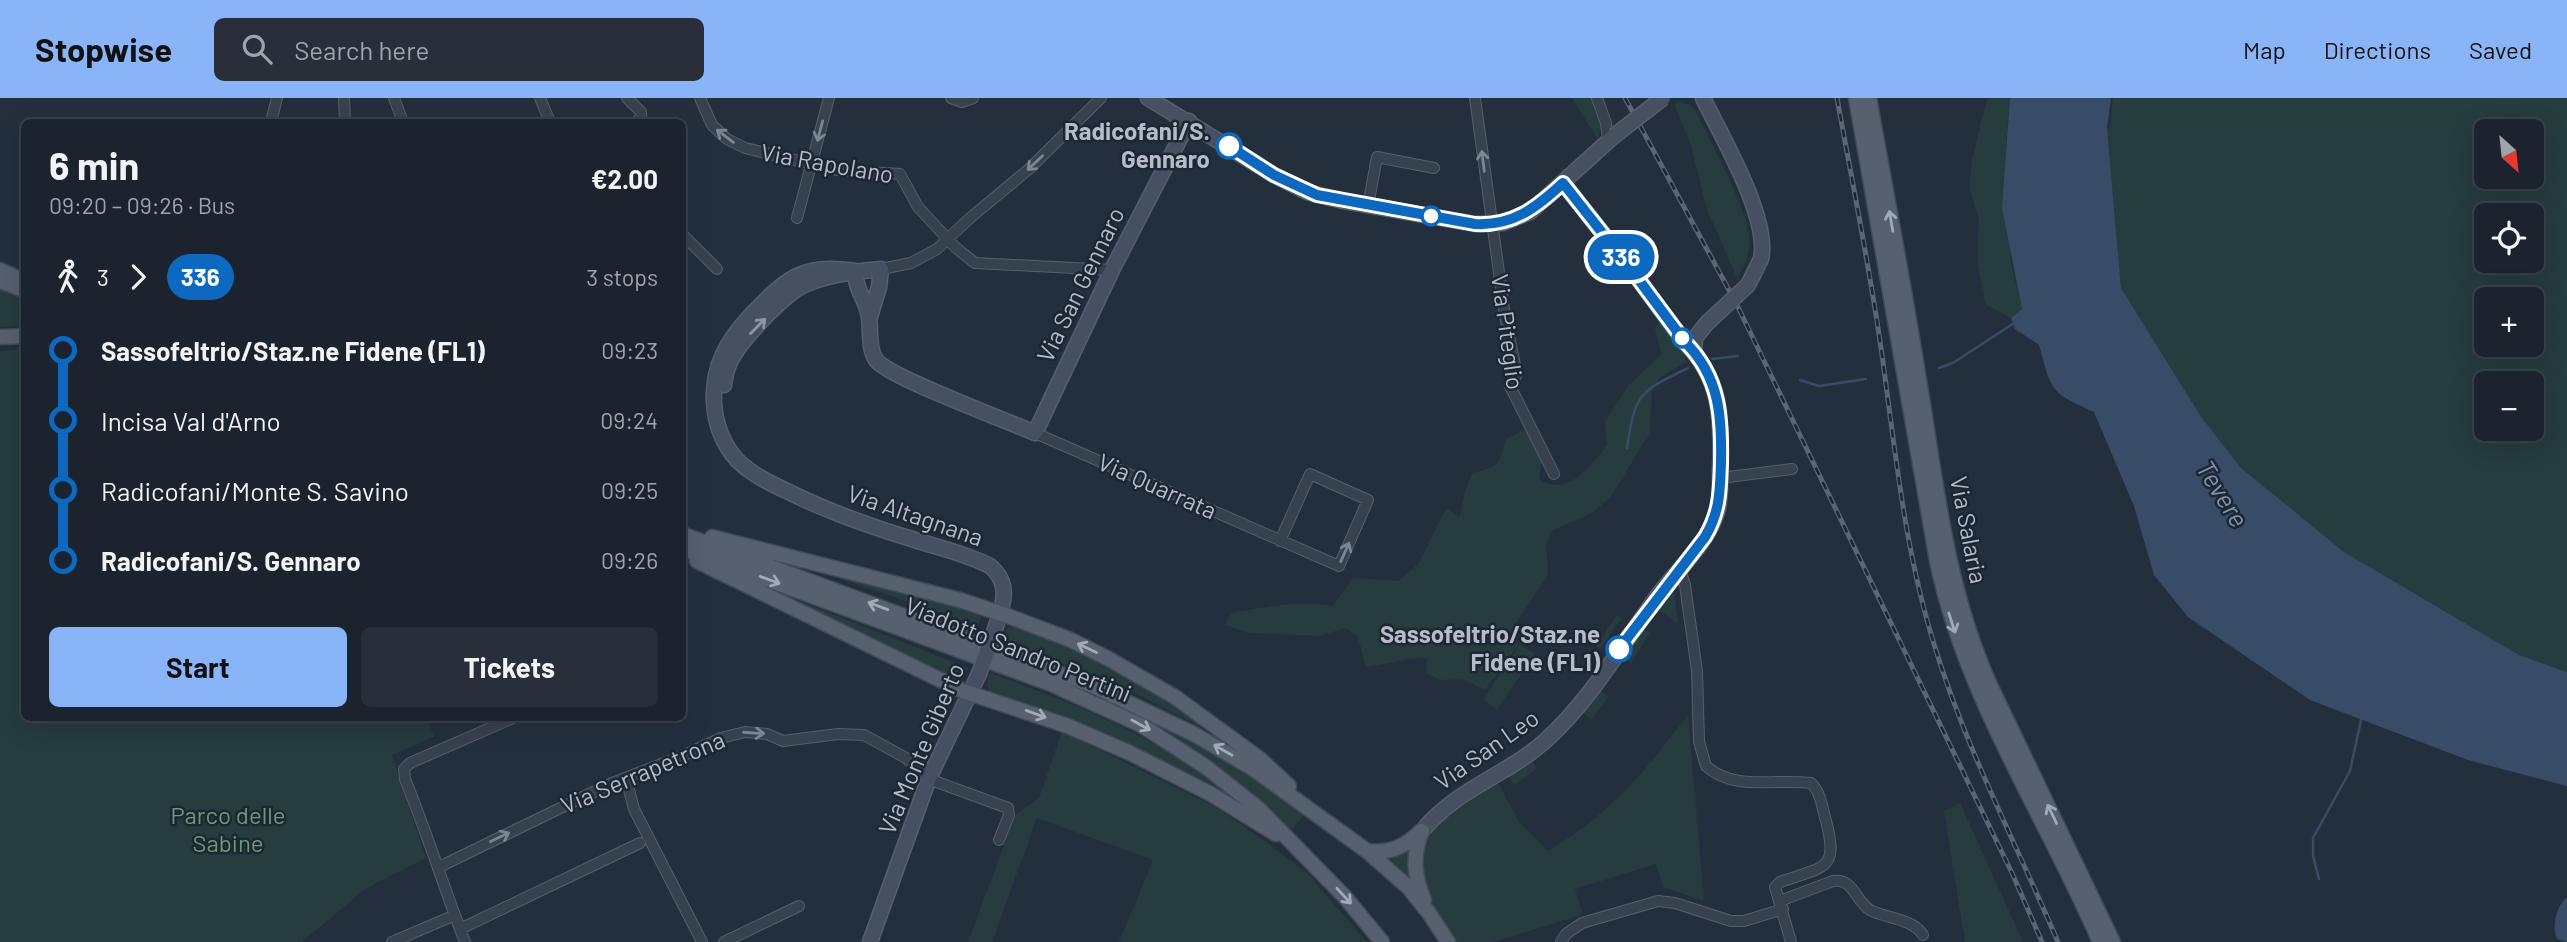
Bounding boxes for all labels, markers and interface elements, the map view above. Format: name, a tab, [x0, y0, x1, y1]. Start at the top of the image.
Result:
search box	[214, 18, 704, 81]
text: Stopwise	[35, 29, 172, 69]
icon: search	[238, 30, 276, 68]
text: Search here	[294, 34, 429, 65]
text: Map	[2243, 35, 2286, 64]
text: Directions	[2324, 35, 2431, 64]
text: Saved	[2469, 35, 2532, 64]
place label: Radicofani/S. Gennaro	[1064, 116, 1210, 173]
one-way arrow	[813, 119, 826, 142]
north arrow	[2474, 119, 2544, 189]
map controls	[2474, 119, 2544, 441]
one-way arrow	[716, 128, 734, 143]
marker: Radicofani/S. Gennaro	[1216, 133, 1242, 159]
street label: Via Rapolano	[759, 137, 896, 188]
text: 6 min	[49, 142, 139, 188]
one-way arrow	[1477, 150, 1490, 173]
one-way arrow	[1027, 155, 1044, 172]
text: €2.00	[591, 163, 658, 194]
text: 09:20 – 09:26 · Bus	[49, 191, 235, 219]
street label: Via San Gennaro	[1030, 202, 1130, 366]
button: locate	[2474, 203, 2544, 273]
unlabelled marker	[1421, 206, 1441, 226]
one-way arrow	[1884, 210, 1897, 233]
line badge: 336	[1581, 234, 1661, 280]
text: 336	[1602, 242, 1640, 271]
icon: walk	[49, 258, 87, 296]
icon: forward	[119, 258, 157, 296]
text: 336	[181, 262, 220, 291]
text: 3	[97, 263, 109, 291]
text: 3 stops	[586, 263, 658, 291]
street label: Via Piteglio	[1486, 272, 1531, 391]
button: +	[2474, 287, 2544, 357]
one-way arrow	[749, 318, 766, 335]
unlabelled marker	[1672, 328, 1692, 348]
text: Sassofeltrio/Staz.ne Fidene (FL1)	[101, 335, 485, 366]
text: 09:23	[601, 336, 658, 364]
button: −	[2474, 371, 2544, 441]
text: Incisa Val d'Arno	[101, 405, 281, 436]
text: 09:24	[600, 406, 658, 434]
street label: Via Quarrata	[1094, 447, 1221, 525]
water label: Tevere	[2191, 454, 2256, 532]
street label: Via Salaria	[1945, 474, 1994, 586]
text: Radicofani/Monte S. Savino	[101, 475, 409, 506]
text: 09:25	[601, 476, 658, 504]
street label: Via Altagnana	[844, 478, 987, 551]
one-way arrow	[1339, 542, 1352, 563]
text: Radicofani/S. Gennaro	[101, 545, 361, 576]
text: 09:26	[601, 546, 658, 574]
one-way arrow	[758, 575, 780, 587]
street label: Viadotto Sandro Pertini	[901, 590, 1136, 707]
one-way arrow	[867, 599, 889, 611]
one-way arrow	[1946, 612, 1959, 634]
place label: Sassofeltrio/Staz.ne Fidene (FL1)	[1380, 619, 1601, 676]
button: Start	[49, 627, 347, 707]
button: Tickets	[361, 627, 658, 707]
marker: Sassofeltrio/Staz.ne Fidene (FL1)	[1606, 636, 1632, 662]
one-way arrow	[1077, 640, 1098, 654]
street label: Via Monte Giberto	[871, 658, 970, 839]
street label: Via San Leo	[1428, 702, 1544, 795]
one-way arrow	[1024, 709, 1046, 721]
one-way arrow	[1130, 719, 1151, 732]
street label: Via Serrapetrona	[556, 724, 729, 819]
one-way arrow	[742, 727, 765, 740]
one-way arrow	[1213, 743, 1233, 757]
park label: Parco delle Sabine	[170, 800, 286, 857]
one-way arrow	[2045, 804, 2059, 825]
one-way arrow	[489, 829, 510, 843]
one-way arrow	[1335, 887, 1352, 904]

